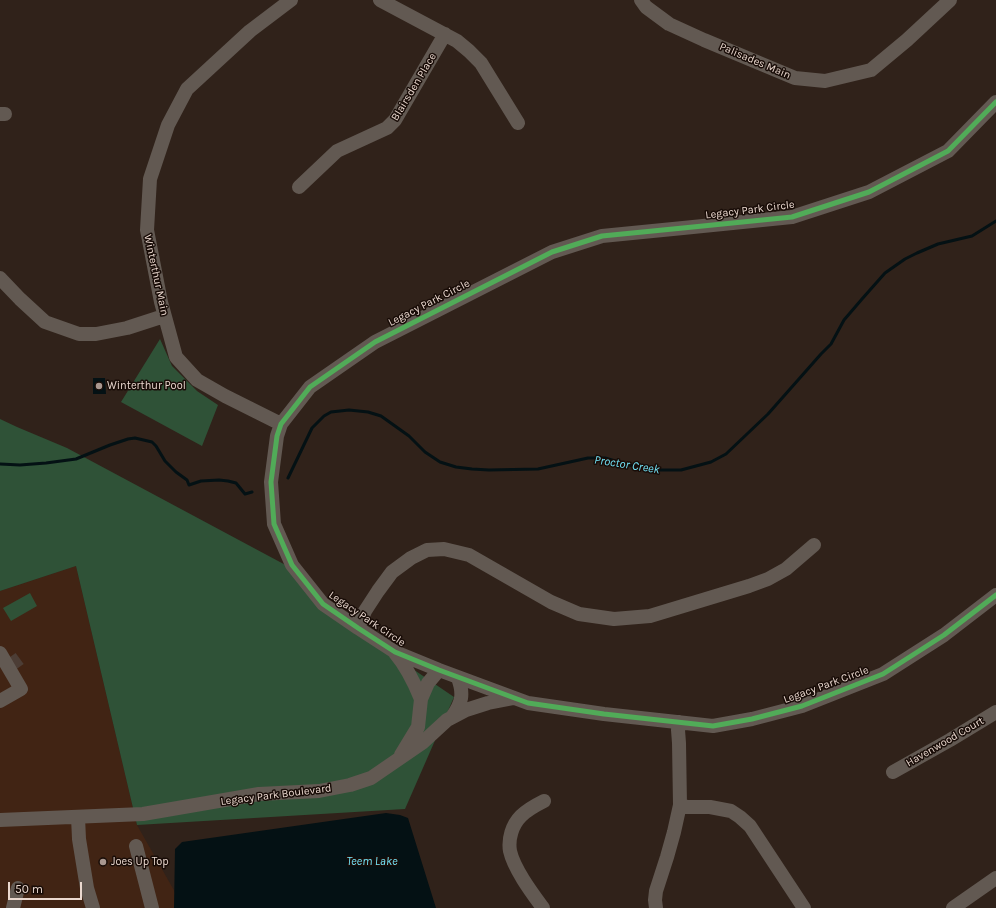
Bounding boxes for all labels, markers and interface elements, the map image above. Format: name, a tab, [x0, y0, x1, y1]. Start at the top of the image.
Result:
street label: Palisades Main	[717, 40, 793, 82]
street label: Blairsden Place	[389, 51, 439, 123]
street label: Legacy Park Circle	[705, 198, 795, 222]
street label: Winterthur Main	[141, 233, 171, 317]
street label: Legacy Park Circle	[386, 277, 472, 329]
place label: Winterthur Pool	[107, 379, 186, 393]
marker: Winterthur Pool	[94, 381, 104, 391]
water label: Proctor Creek	[593, 453, 661, 477]
street label: Legacy Park Circle	[326, 588, 408, 650]
street label: Legacy Park Circle	[782, 663, 870, 707]
street label: Havenwood Court	[904, 714, 986, 770]
street label: Legacy Park Boulevard	[220, 782, 332, 808]
place label: Joes Up Top	[111, 855, 169, 869]
water label: Teem Lake	[346, 855, 398, 869]
marker: Joes Up Top	[98, 857, 108, 867]
scale bar	[10, 874, 84, 900]
text: 50 m	[15, 882, 43, 896]

